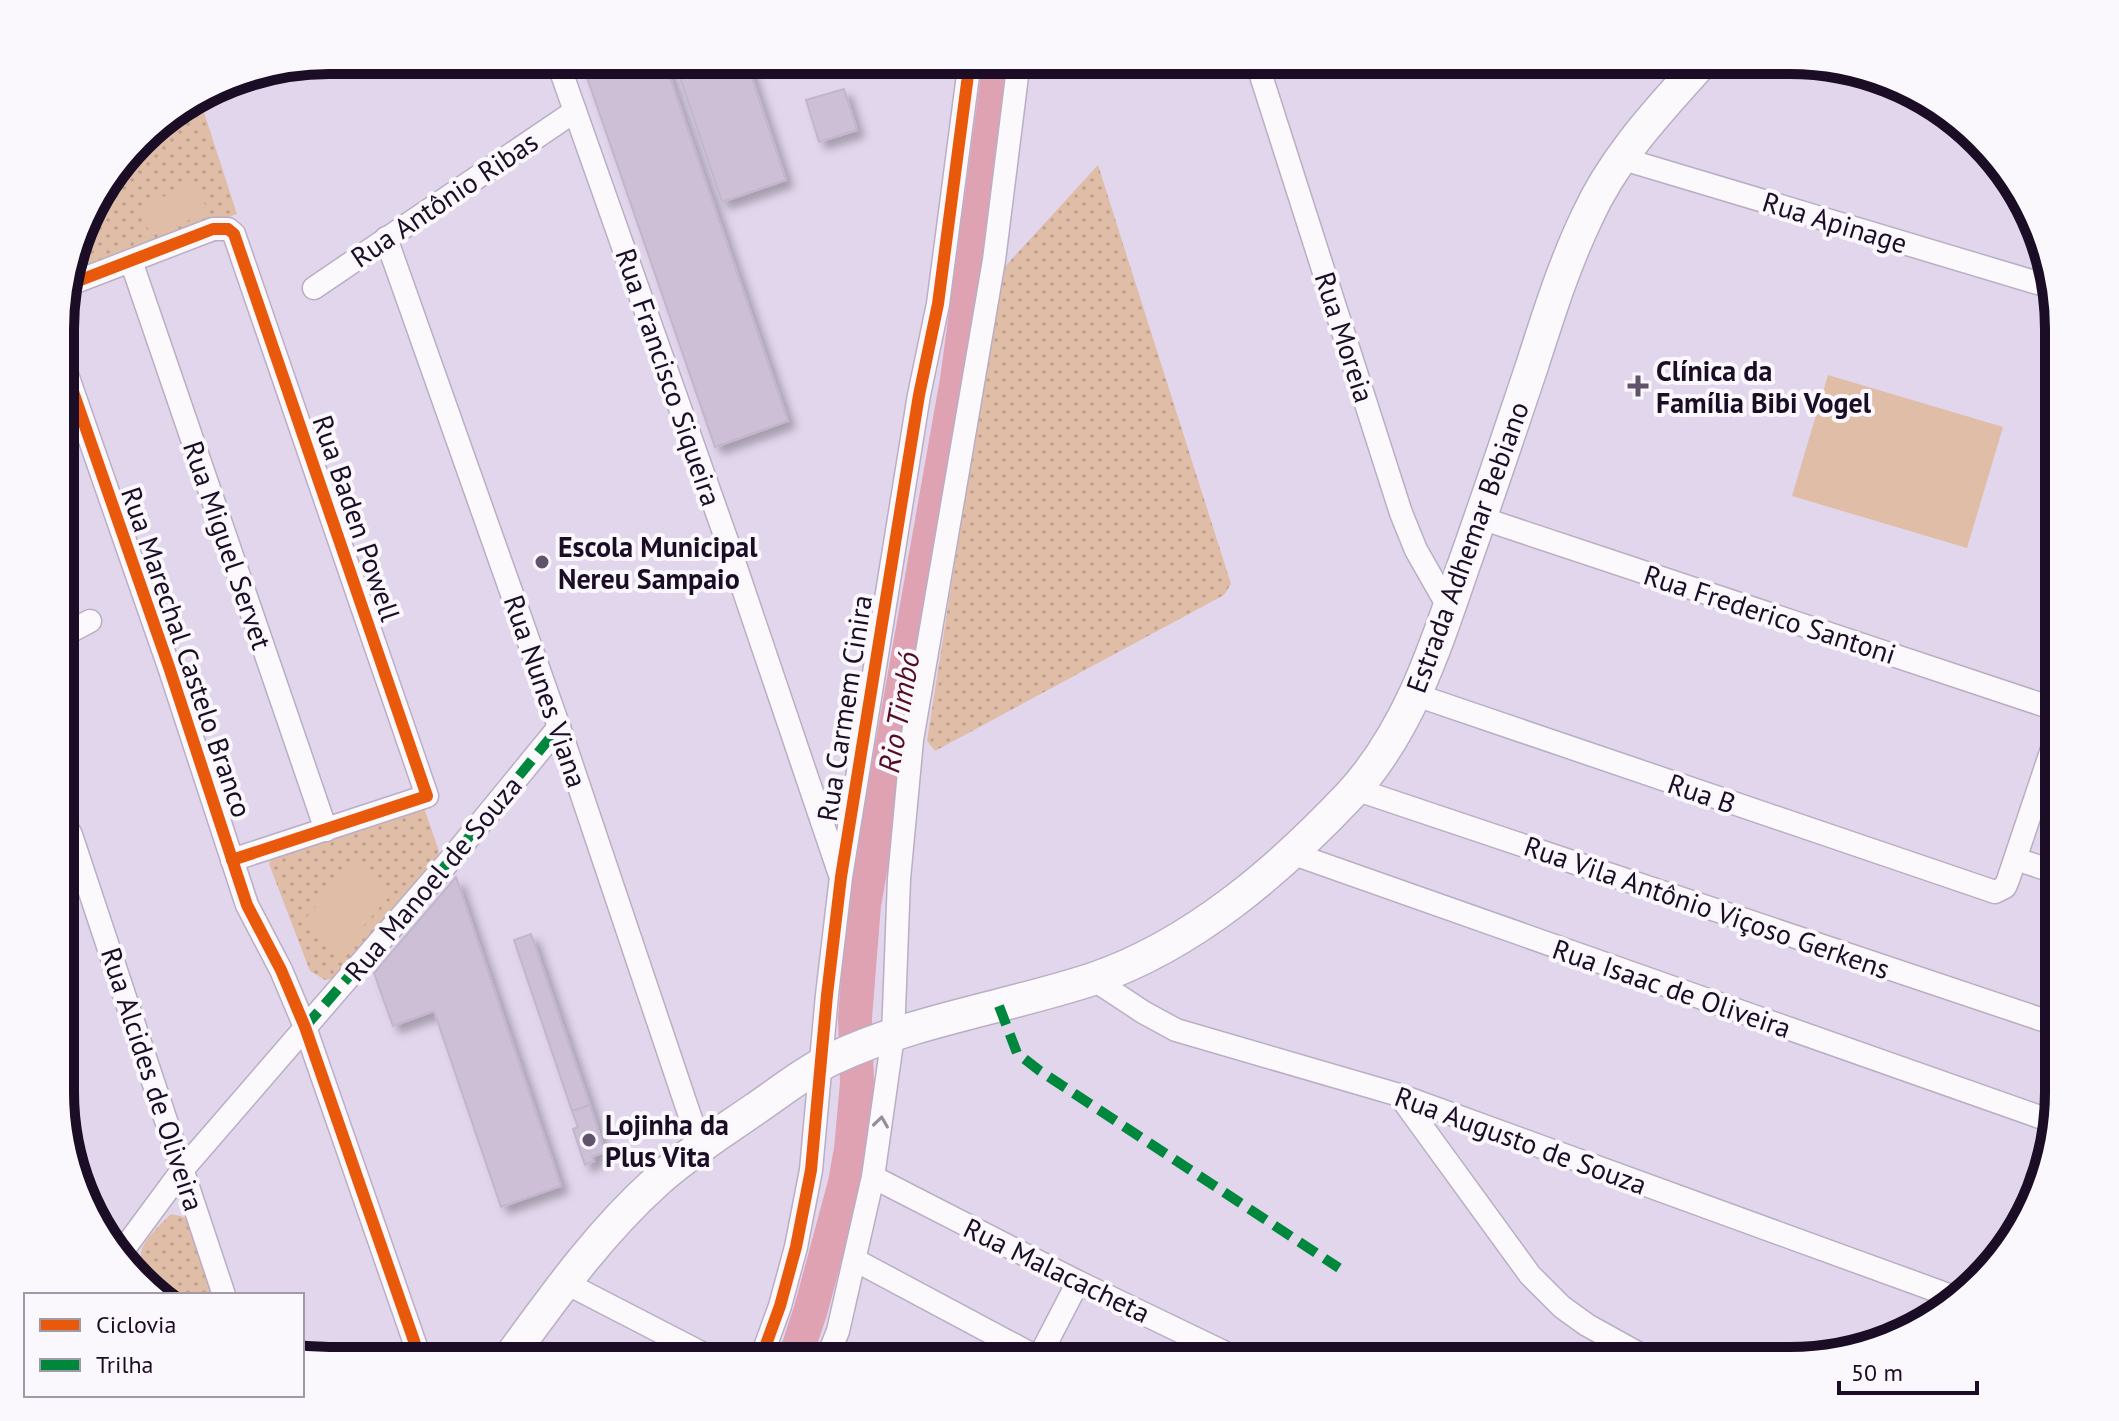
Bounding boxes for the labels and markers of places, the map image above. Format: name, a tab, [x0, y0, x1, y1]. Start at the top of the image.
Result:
place label: Clínica da Família Bibi Vogel	[1656, 352, 1872, 421]
marker: Clínica da Família Bibi Vogel	[1627, 375, 1649, 397]
place label: Escola Municipal Nereu Sampaio	[558, 528, 758, 597]
marker: Escola Municipal Nereu Sampaio	[533, 553, 551, 571]
place label: Lojinha da Plus Vita	[605, 1106, 729, 1175]
marker: Lojinha da Plus Vita	[580, 1131, 598, 1149]

